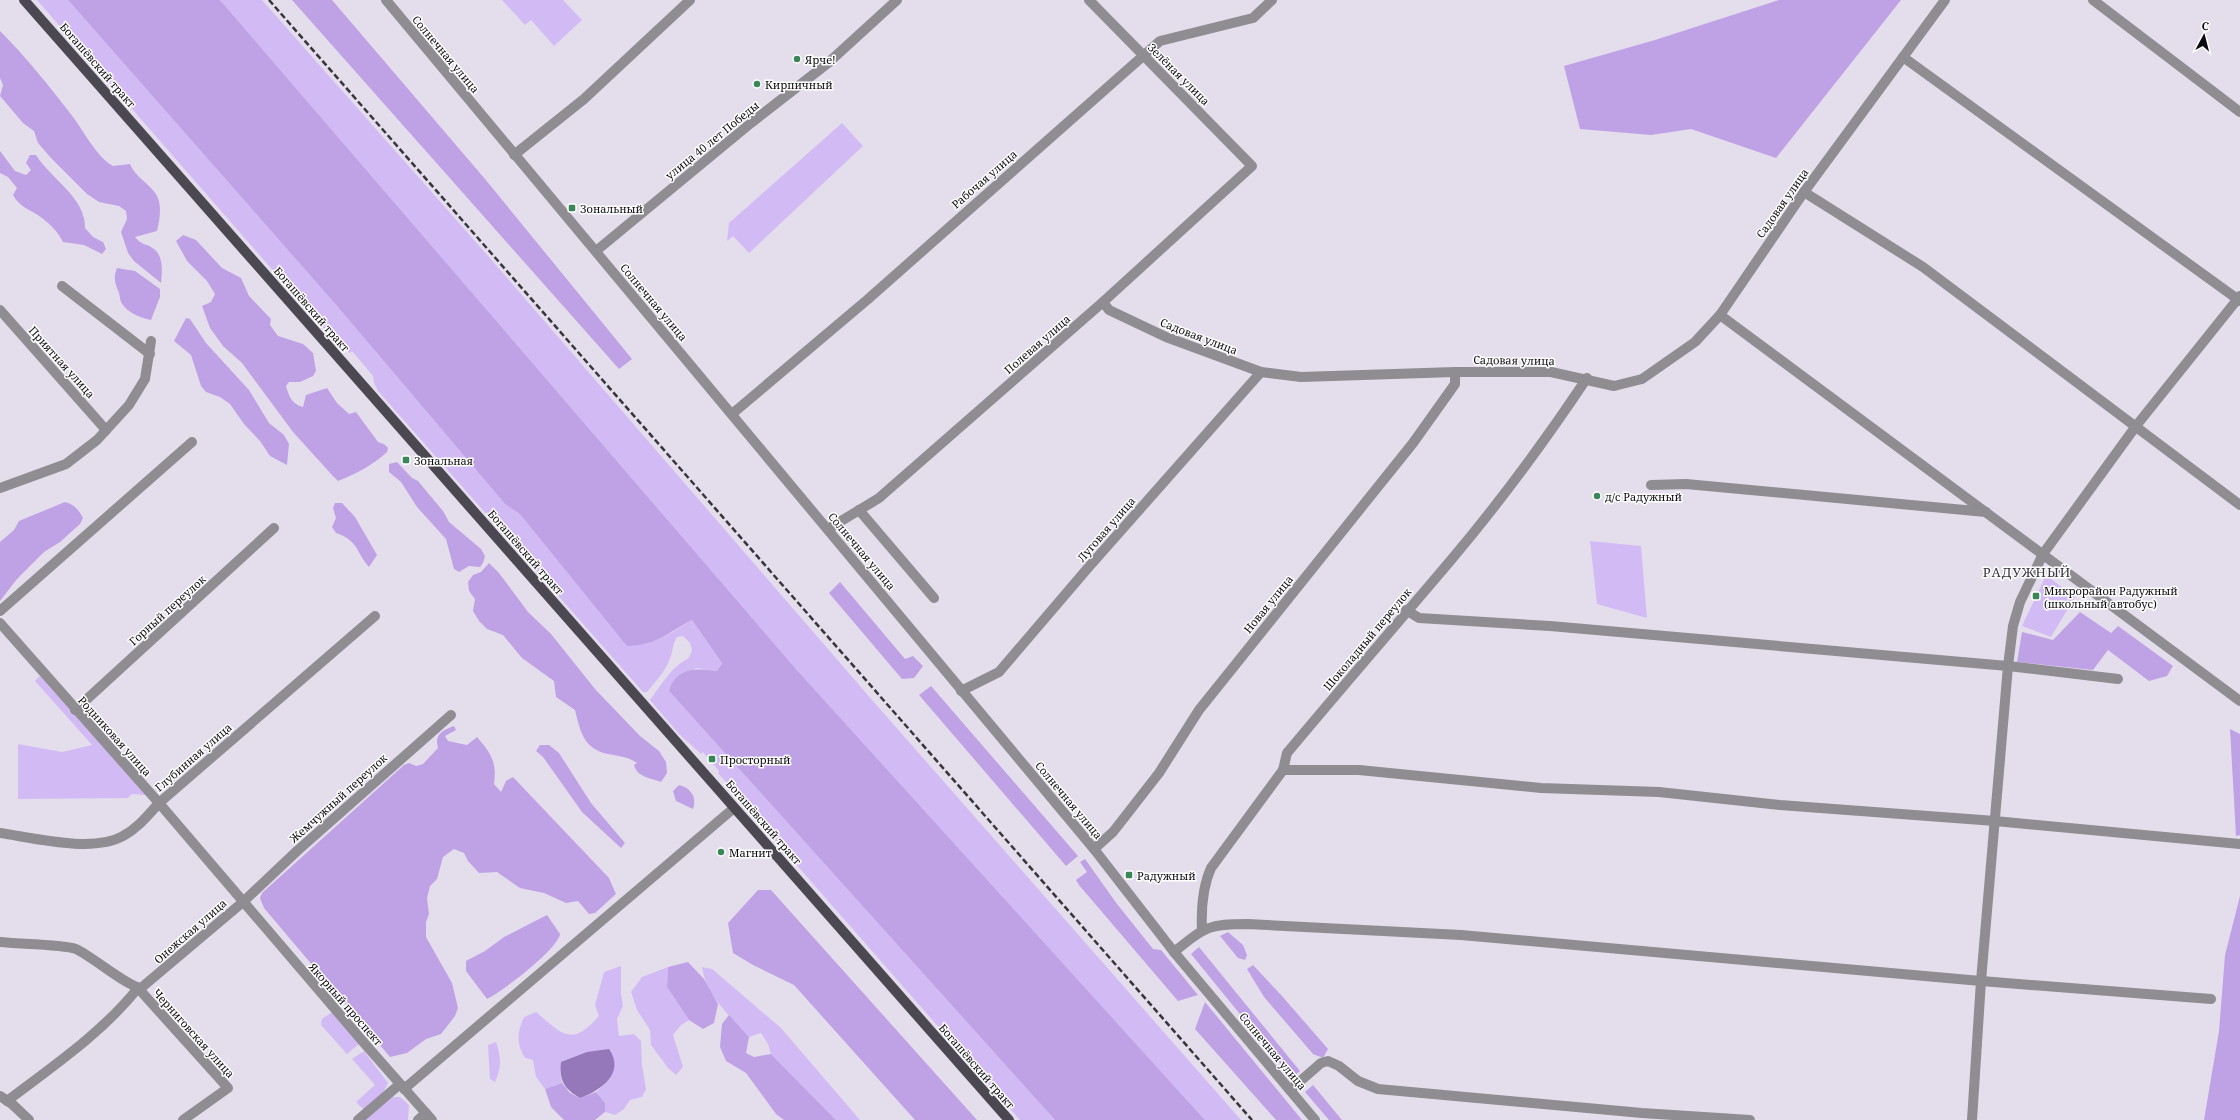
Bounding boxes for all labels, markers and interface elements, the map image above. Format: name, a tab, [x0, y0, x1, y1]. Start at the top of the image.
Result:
street label: Солнечная улица	[409, 12, 483, 96]
north arrow	[2184, 16, 2224, 56]
text: С	[2201, 18, 2210, 33]
street label: Богашёвский тракт	[57, 19, 139, 111]
street label: Зелёная улица	[1145, 40, 1213, 108]
place label: Ярче!	[804, 52, 836, 67]
marker: Ярче!	[792, 54, 802, 64]
place label: Кирпичный	[765, 77, 833, 92]
marker: Кирпичный	[752, 79, 762, 89]
street label: улица 40 лет Победы	[662, 98, 762, 182]
street label: Рабочая улица	[948, 146, 1020, 212]
street label: Садовая улица	[1752, 165, 1812, 241]
place label: Зональный	[580, 201, 643, 216]
marker: Зональный	[567, 203, 577, 213]
street label: Солнечная улица	[617, 260, 691, 344]
street label: Богашёвский тракт	[271, 263, 353, 355]
street label: Полевая улица	[1001, 311, 1073, 377]
street label: Садовая улица	[1158, 314, 1240, 358]
street label: Приятная улица	[26, 323, 98, 401]
street label: Садовая улица	[1473, 352, 1555, 368]
place label: Зональная	[414, 453, 473, 468]
marker: Зональная	[401, 455, 411, 465]
place label: д/с Радужный	[1605, 489, 1682, 504]
marker: д/с Радужный	[1592, 491, 1602, 501]
street label: Луговая улица	[1074, 493, 1138, 565]
street label: Богашёвский тракт	[485, 506, 567, 598]
street label: Солнечная улица	[825, 509, 899, 593]
district label: РАДУЖНЫЙ	[1983, 563, 2071, 581]
street label: Горный переулок	[126, 571, 209, 648]
street label: Новая улица	[1240, 572, 1296, 636]
place label: Микрорайон Радужный (школьный автобус)	[2044, 583, 2178, 611]
street label: Шоколадный переулок	[1320, 584, 1415, 693]
marker: Микрорайон Радужный (школьный автобус)	[2031, 591, 2041, 601]
street label: Родниковая улица	[75, 693, 155, 779]
street label: Глубинная улица	[151, 719, 235, 795]
street label: Жемчужный переулок	[285, 750, 390, 847]
place label: Просторный	[720, 752, 790, 767]
marker: Просторный	[707, 754, 717, 764]
street label: Солнечная улица	[1032, 758, 1106, 842]
street label: Богашёвский тракт	[723, 776, 805, 868]
place label: Магнит	[729, 845, 772, 860]
marker: Магнит	[716, 847, 726, 857]
place label: Радужный	[1137, 868, 1196, 883]
marker: Радужный	[1124, 870, 1134, 880]
street label: Онежская улица	[151, 895, 229, 967]
street label: Якорный проспект	[305, 959, 386, 1049]
street label: Черниговская улица	[150, 985, 238, 1081]
street label: Солнечная улица	[1236, 1009, 1310, 1093]
street label: Богашёвский тракт	[936, 1020, 1018, 1112]

